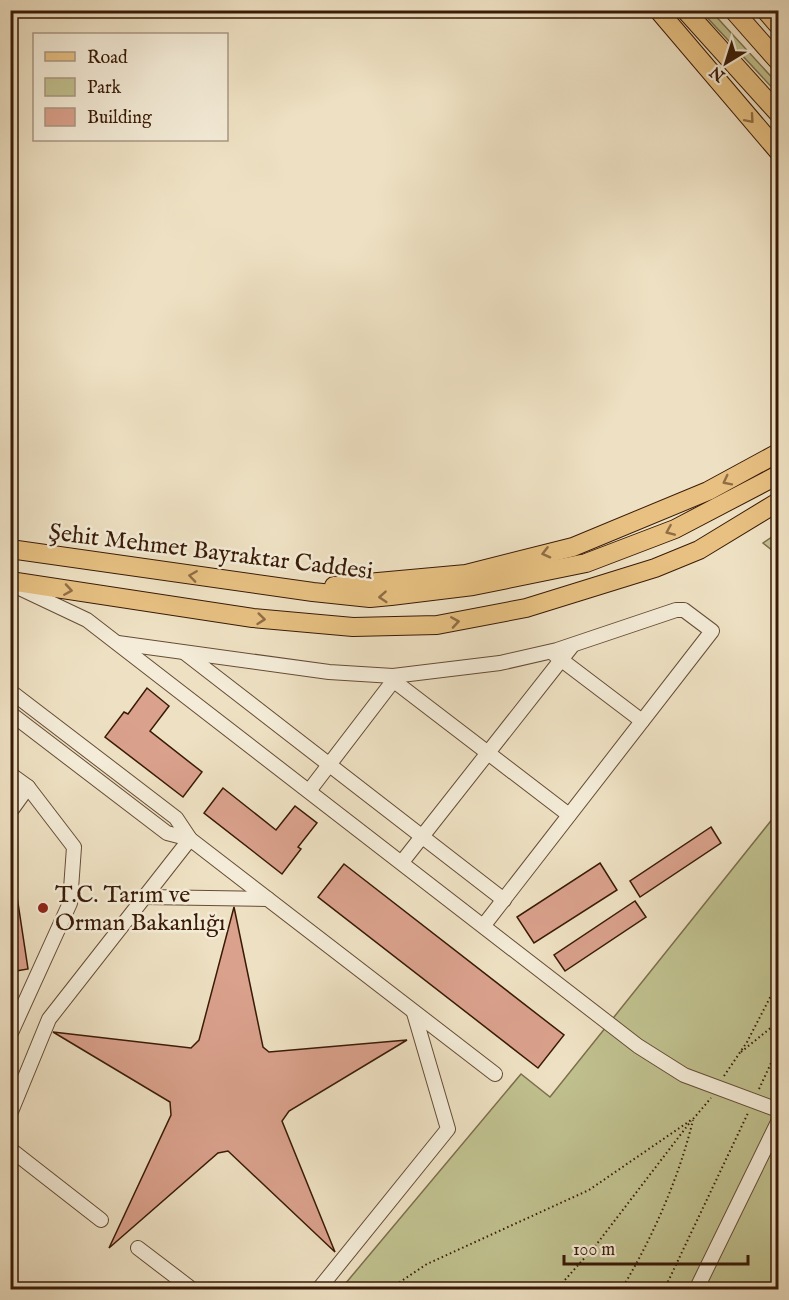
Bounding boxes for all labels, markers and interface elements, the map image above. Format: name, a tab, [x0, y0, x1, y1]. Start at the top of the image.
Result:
legend	[33, 33, 228, 141]
north arrow	[696, 33, 756, 93]
text: Road	[87, 47, 128, 70]
text: N	[706, 61, 730, 86]
text: Park	[87, 77, 122, 100]
text: Building	[87, 107, 152, 130]
one-way arrow	[743, 112, 754, 123]
one-way arrow	[722, 474, 733, 486]
street label: Şehit Mehmet Bayraktar Caddesi	[47, 517, 375, 588]
one-way arrow	[666, 524, 677, 536]
one-way arrow	[541, 546, 551, 559]
one-way arrow	[188, 570, 197, 582]
one-way arrow	[64, 584, 73, 596]
one-way arrow	[379, 590, 388, 603]
one-way arrow	[257, 612, 266, 625]
one-way arrow	[451, 617, 460, 629]
place label: T.C. Tarım ve Orman Bakanlığı	[55, 880, 225, 939]
marker: T.C. Tarım ve Orman Bakanlığı	[36, 901, 50, 915]
scale bar	[564, 1228, 748, 1266]
text: 100 m	[573, 1239, 615, 1262]

